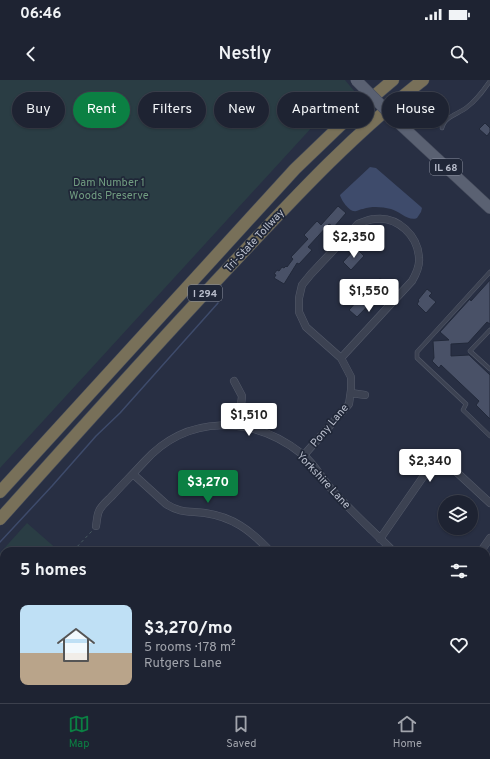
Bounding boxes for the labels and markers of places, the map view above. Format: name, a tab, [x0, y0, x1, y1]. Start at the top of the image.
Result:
pin: $2,350	[321, 225, 387, 259]
pin: $1,550	[336, 279, 402, 313]
pin: $1,510	[216, 403, 282, 437]
pin: $2,340	[397, 449, 463, 483]
pin: $3,270	[175, 470, 241, 504]

